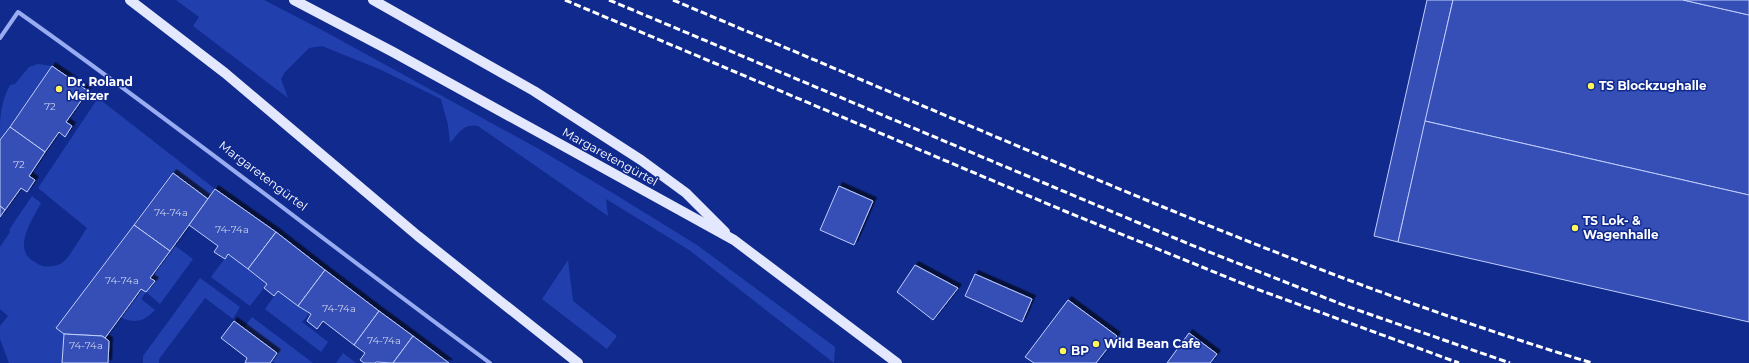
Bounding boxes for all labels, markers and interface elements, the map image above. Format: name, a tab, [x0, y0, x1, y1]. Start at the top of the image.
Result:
place label: Dr. Roland Meizer	[67, 74, 133, 103]
place label: TS Blockzughalle	[1599, 78, 1707, 93]
marker: TS Blockzughalle	[1586, 81, 1596, 91]
marker: Dr. Roland Meizer	[54, 84, 64, 94]
house number: 72	[44, 100, 56, 113]
street label: Margaretengürtel	[560, 124, 661, 189]
street label: Margaretengürtel	[216, 137, 310, 214]
house number: 72	[13, 158, 25, 171]
house number: 74-74a	[154, 206, 188, 219]
place label: TS Lok- & Wagenhalle	[1583, 213, 1659, 242]
house number: 74-74a	[215, 223, 249, 236]
marker: TS Lok- & Wagenhalle	[1570, 223, 1580, 233]
house number: 74-74a	[105, 274, 139, 287]
house number: 74-74a	[322, 302, 356, 315]
house number: 74-74a	[367, 334, 401, 347]
place label: Wild Bean Cafe	[1104, 336, 1201, 351]
house number: 74-74a	[69, 339, 103, 352]
marker: Wild Bean Cafe	[1091, 339, 1101, 349]
place label: BP	[1071, 343, 1089, 358]
marker: BP	[1058, 346, 1068, 356]

